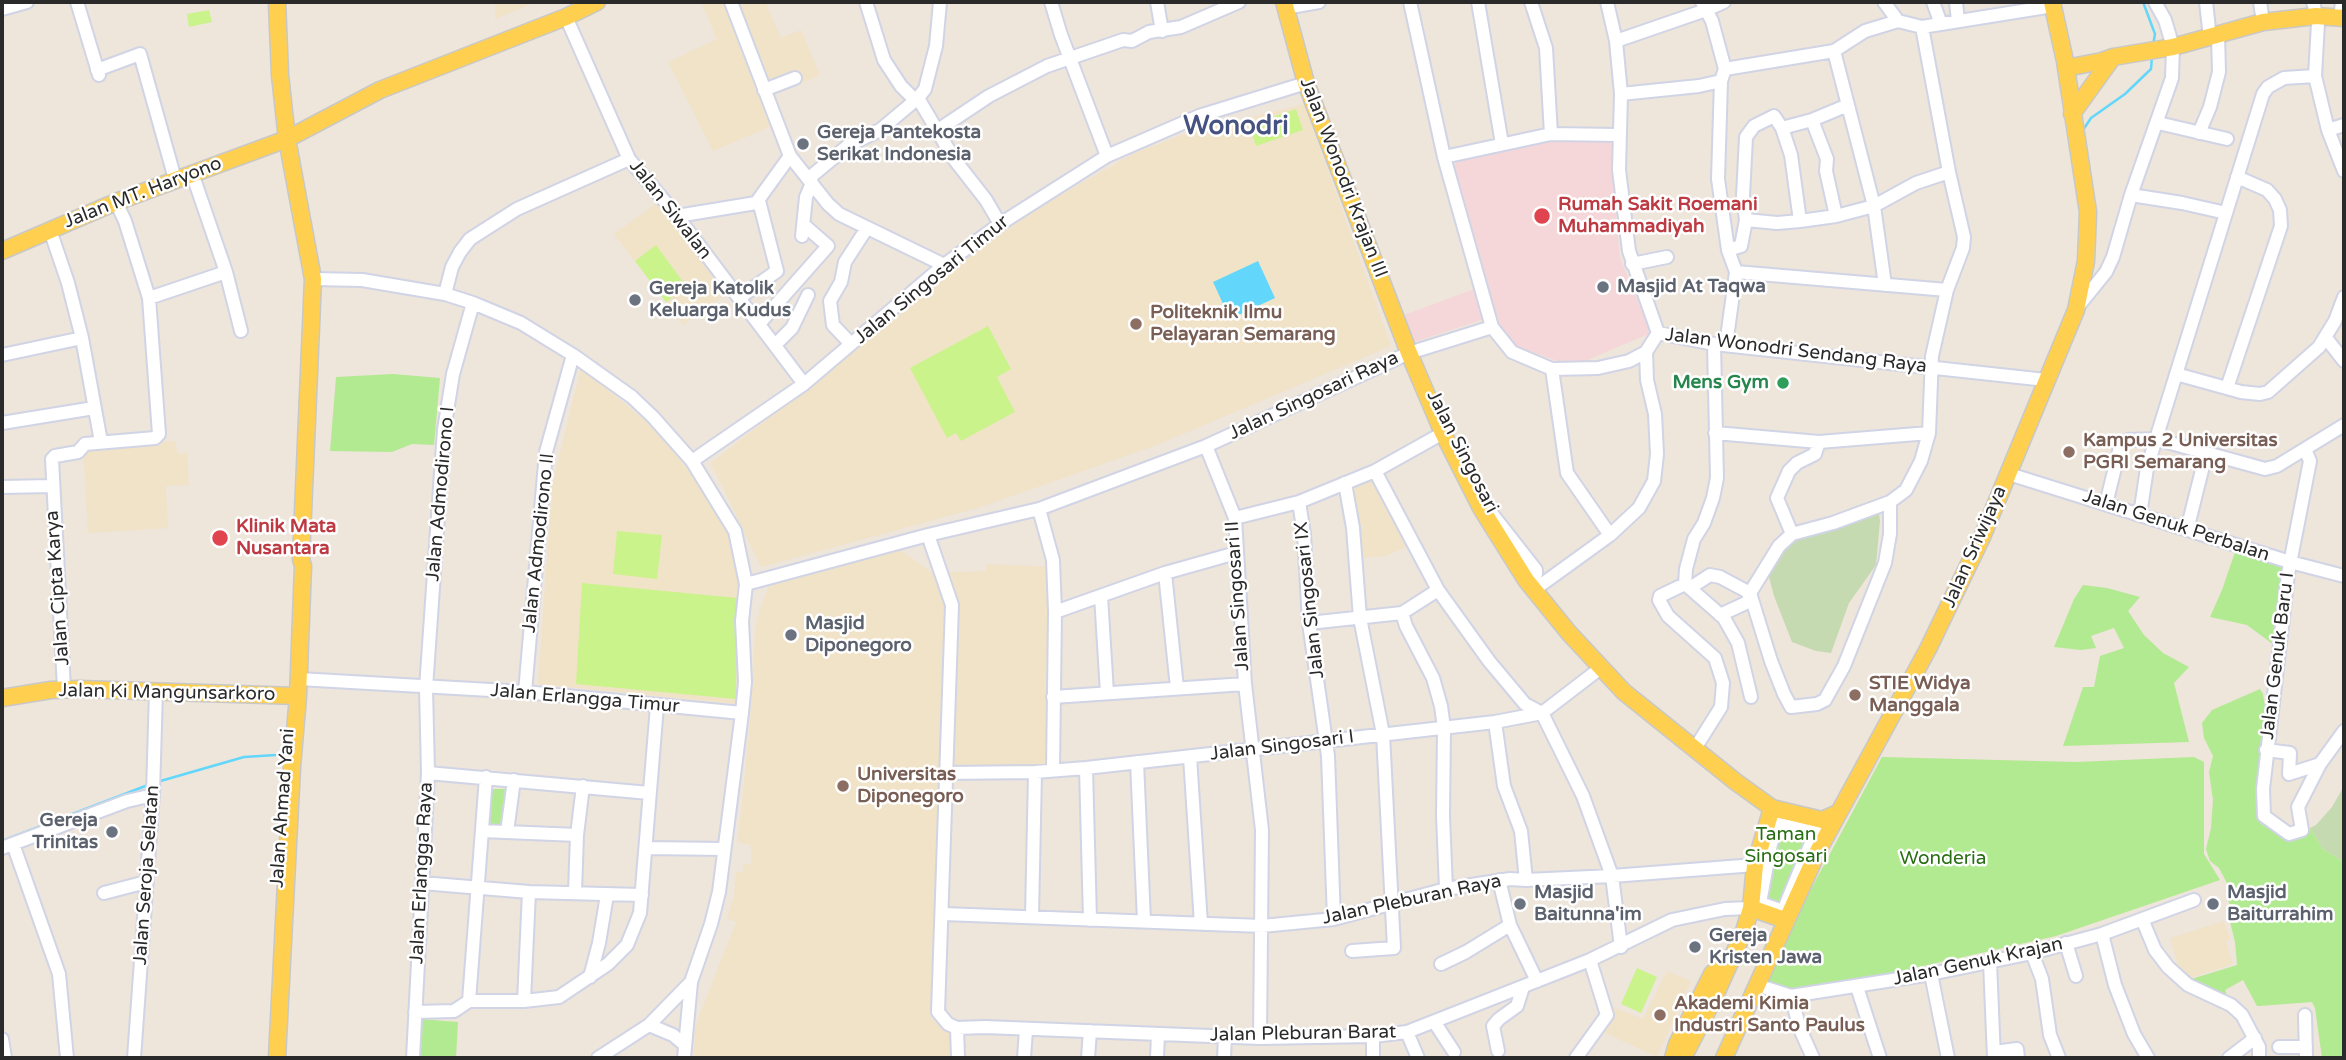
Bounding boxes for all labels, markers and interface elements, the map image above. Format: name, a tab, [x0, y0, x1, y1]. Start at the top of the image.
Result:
street label: Jalan Wonodri Krajan III	[1294, 75, 1392, 281]
district label: Wonodri	[1183, 111, 1289, 143]
place label: Gereja Pantekosta Serikat Indonesia	[817, 122, 981, 166]
marker: Gereja Pantekosta Serikat Indonesia	[795, 136, 811, 152]
street label: Jalan MT. Haryono	[61, 152, 225, 234]
street label: Jalan Siwalan	[624, 156, 716, 264]
place label: Rumah Sakit Roemani Muhammadiyah	[1558, 194, 1758, 238]
marker: Rumah Sakit Roemani Muhammadiyah	[1532, 206, 1552, 226]
street label: Jalan Singosari Timur	[850, 211, 1014, 349]
place label: Masjid At Taqwa	[1617, 276, 1766, 298]
place label: Gereja Katolik Keluarga Kudus	[649, 278, 791, 322]
marker: Masjid At Taqwa	[1595, 279, 1611, 295]
marker: Gereja Katolik Keluarga Kudus	[627, 292, 643, 308]
place label: Politeknik Ilmu Pelayaran Semarang	[1150, 302, 1336, 346]
marker: Politeknik Ilmu Pelayaran Semarang	[1128, 316, 1144, 332]
street label: Jalan Wonodri Sendang Raya	[1664, 324, 1928, 378]
street label: Jalan Singosari Raya	[1226, 347, 1402, 445]
place label: Mens Gym	[1672, 372, 1769, 394]
marker: Mens Gym	[1775, 375, 1791, 391]
street label: Jalan Singosari	[1421, 387, 1503, 517]
street label: Jalan Admodirono I	[422, 406, 460, 582]
place label: Kampus 2 Universitas PGRI Semarang	[2083, 430, 2278, 474]
marker: Kampus 2 Universitas PGRI Semarang	[2061, 444, 2077, 460]
street label: Jalan Admodirono II	[518, 452, 560, 634]
street label: Jalan Sriwijaya	[1938, 483, 2012, 611]
street label: Jalan Genuk Perbalan	[2080, 485, 2272, 567]
street label: Jalan Cipta Karya	[41, 510, 75, 666]
place label: Klinik Mata Nusantara	[236, 516, 337, 560]
street label: Jalan Singosari II	[1221, 520, 1255, 672]
street label: Jalan Singosari IX	[1290, 520, 1330, 680]
marker: Klinik Mata Nusantara	[210, 528, 230, 548]
street label: Jalan Genuk Baru I	[2256, 571, 2300, 741]
place label: Masjid Diponegoro	[805, 613, 912, 657]
marker: Masjid Diponegoro	[783, 627, 799, 643]
place label: STIE Widya Manggala	[1869, 673, 1971, 717]
street label: Jalan Erlangga Timur	[490, 679, 680, 719]
street label: Jalan Ki Mangunsarkoro	[58, 680, 276, 706]
marker: STIE Widya Manggala	[1847, 687, 1863, 703]
street label: Jalan Singosari I	[1209, 726, 1355, 766]
street label: Jalan Ahmad Yani	[266, 728, 300, 888]
place label: Universitas Diponegoro	[857, 764, 964, 808]
marker: Universitas Diponegoro	[835, 778, 851, 794]
street label: Jalan Erlangga Raya	[406, 781, 438, 965]
street label: Jalan Seroja Selatan	[129, 784, 165, 966]
place label: Gereja Trinitas	[32, 810, 98, 854]
marker: Gereja Trinitas	[104, 824, 120, 840]
park label: Taman Singosari	[1744, 824, 1828, 868]
park label: Wonderia	[1900, 848, 1986, 870]
street label: Jalan Pleburan Raya	[1320, 870, 1504, 930]
place label: Masjid Baitunna'im	[1534, 882, 1642, 926]
place label: Masjid Baiturrahim	[2227, 882, 2333, 926]
marker: Masjid Baitunna'im	[1512, 896, 1528, 912]
marker: Masjid Baiturrahim	[2205, 896, 2221, 912]
place label: Gereja Kristen Jawa	[1709, 925, 1822, 969]
street label: Jalan Genuk Krajan	[1891, 933, 2065, 991]
marker: Gereja Kristen Jawa	[1687, 939, 1703, 955]
place label: Akademi Kimia Industri Santo Paulus	[1674, 993, 1865, 1037]
marker: Akademi Kimia Industri Santo Paulus	[1652, 1007, 1668, 1023]
street label: Jalan Pleburan Barat	[1210, 1021, 1396, 1047]

